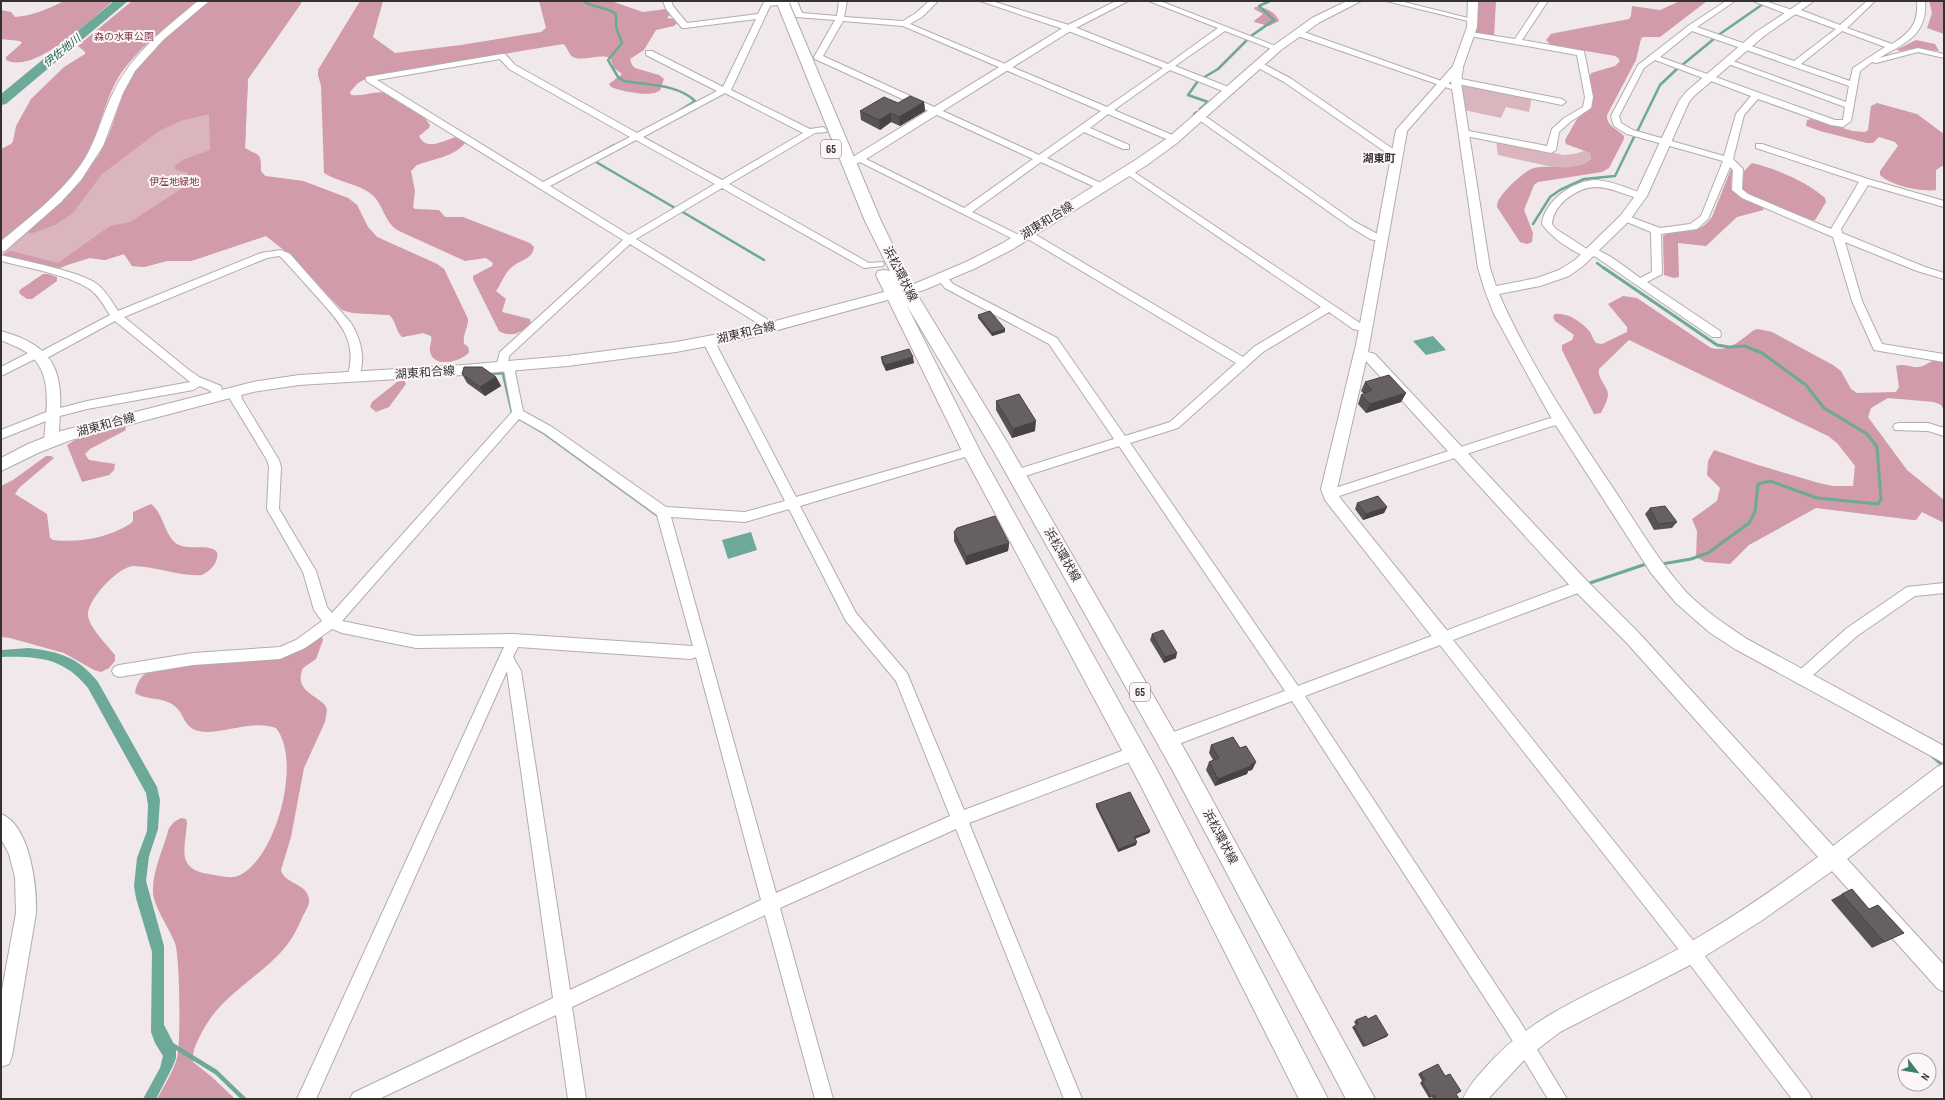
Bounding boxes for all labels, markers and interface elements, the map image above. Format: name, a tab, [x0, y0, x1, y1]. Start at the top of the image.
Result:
water label: 伊佐地川	[41, 31, 84, 70]
park label: 森の水車公園	[94, 31, 154, 43]
road number: 65	[821, 140, 841, 158]
district label: 湖東町	[1363, 152, 1396, 165]
park label: 伊左地緑地	[149, 176, 200, 188]
street label: 湖東和合線	[1018, 199, 1076, 243]
street label: 浜松環状線	[880, 244, 920, 304]
street label: 湖東和合線	[715, 319, 777, 347]
street label: 湖東和合線	[395, 363, 455, 383]
street label: 湖東和合線	[75, 410, 137, 440]
street label: 浜松環状線	[1041, 525, 1083, 585]
road number: 65	[1130, 683, 1150, 701]
street label: 浜松環状線	[1199, 807, 1241, 867]
north arrow	[1897, 1052, 1937, 1092]
text: N	[1918, 1071, 1932, 1083]

